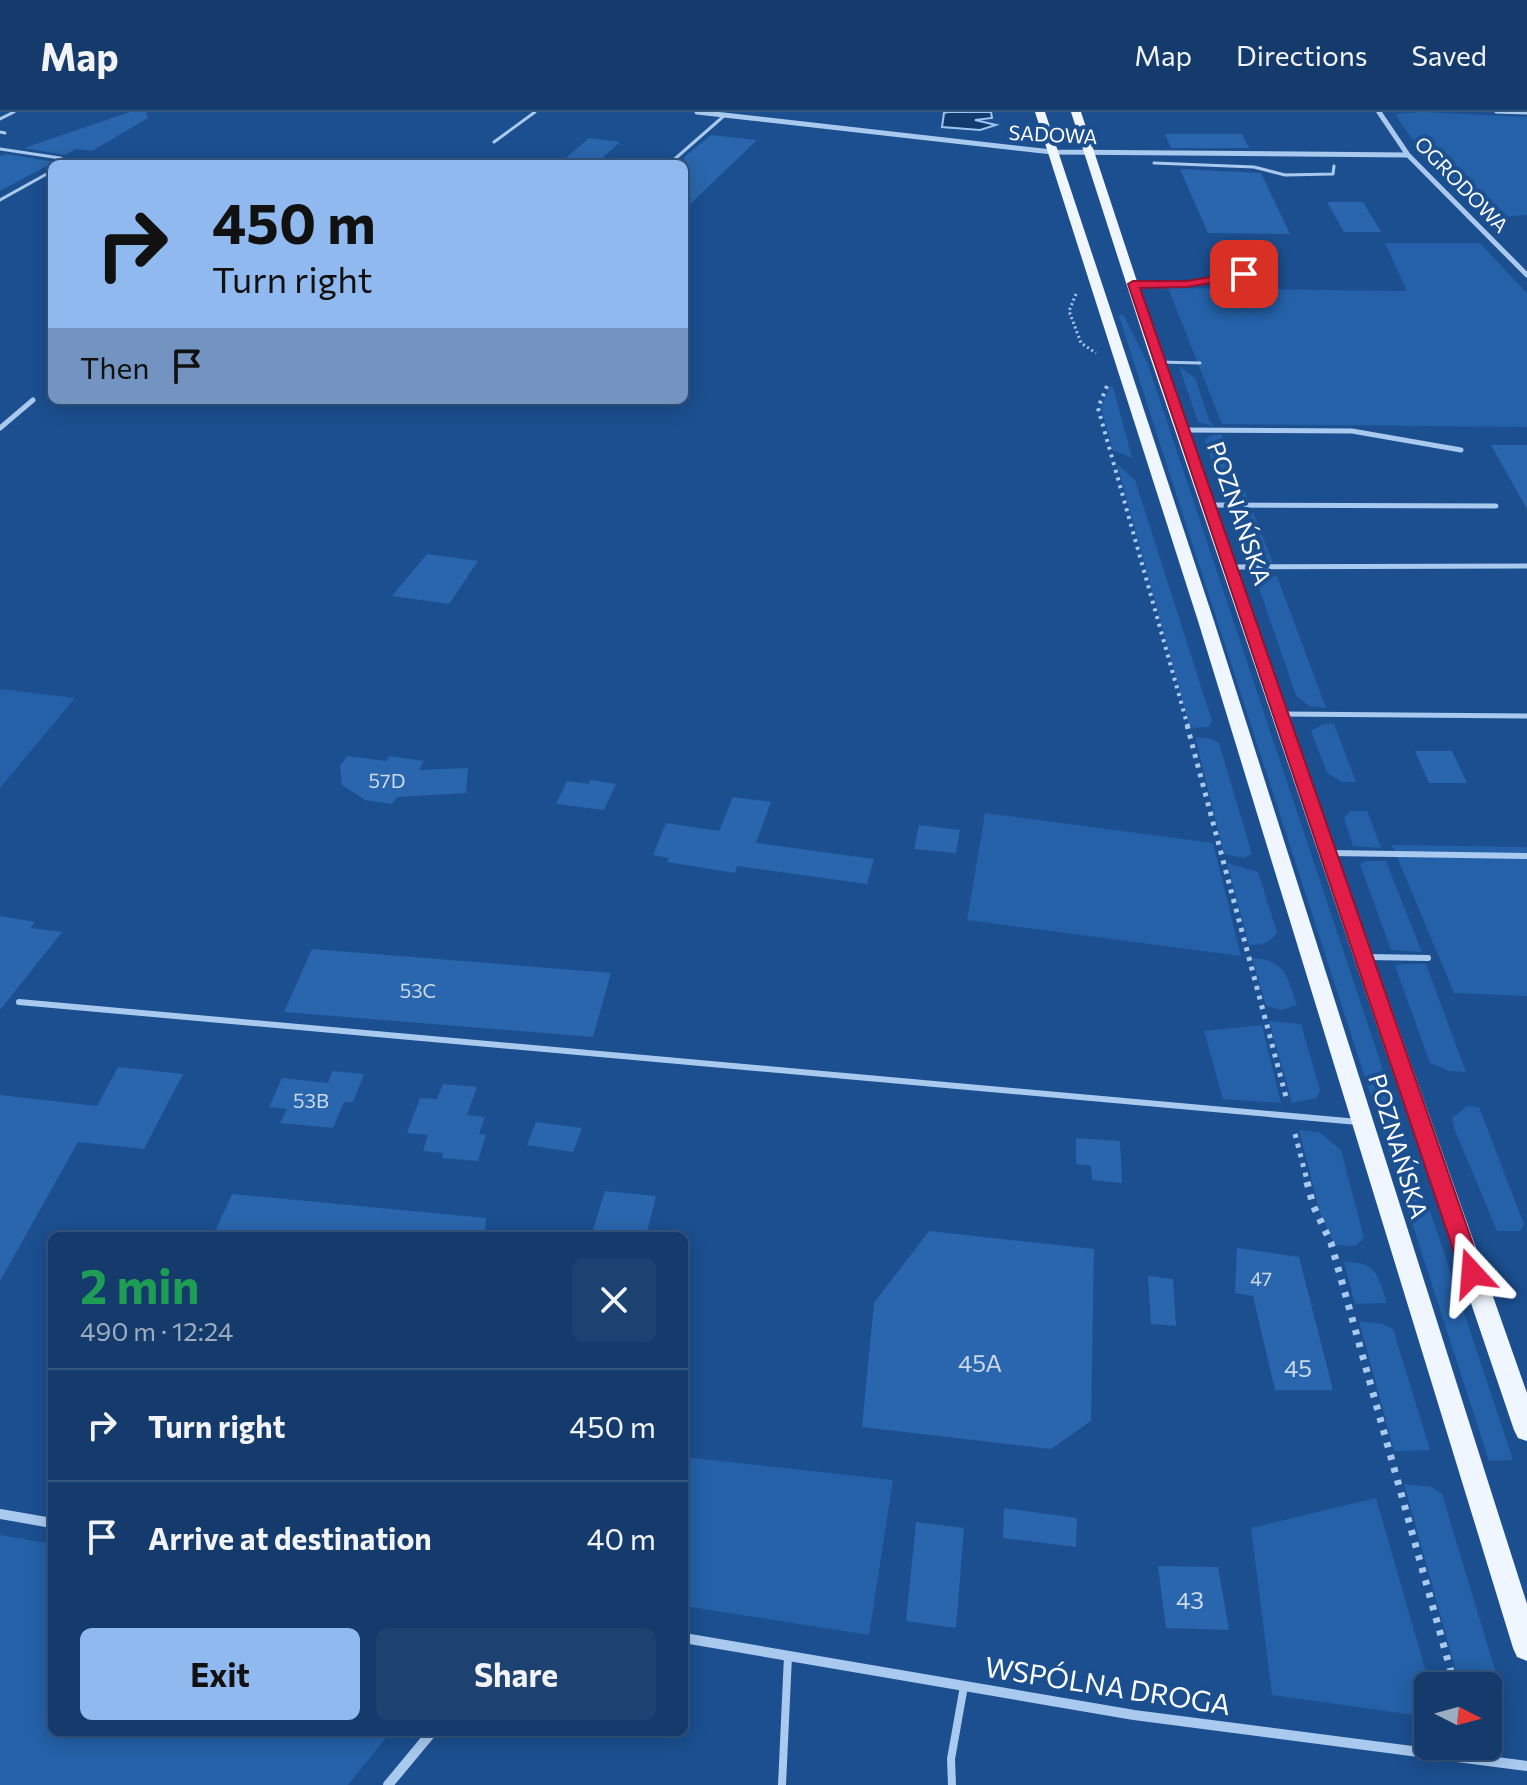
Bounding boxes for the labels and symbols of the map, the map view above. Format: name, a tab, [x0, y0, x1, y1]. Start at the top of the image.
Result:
street label: SADOWA	[1008, 120, 1098, 148]
street label: OGRODOWA	[1410, 131, 1514, 237]
pin	[1210, 240, 1278, 308]
street label: POZNAŃSKA	[1202, 437, 1278, 589]
house number: 57D	[369, 768, 405, 792]
house number: 53C	[400, 978, 436, 1002]
street label: POZNAŃSKA	[1363, 1070, 1435, 1222]
house number: 53B	[293, 1088, 329, 1112]
position arrow	[1430, 1231, 1514, 1315]
house number: 47	[1250, 1266, 1272, 1290]
house number: 45A	[958, 1348, 1002, 1377]
house number: 45	[1284, 1353, 1312, 1382]
house number: 43	[1176, 1585, 1204, 1614]
street label: WSPÓLNA DROGA	[983, 1649, 1233, 1721]
north arrow	[1414, 1672, 1502, 1760]

